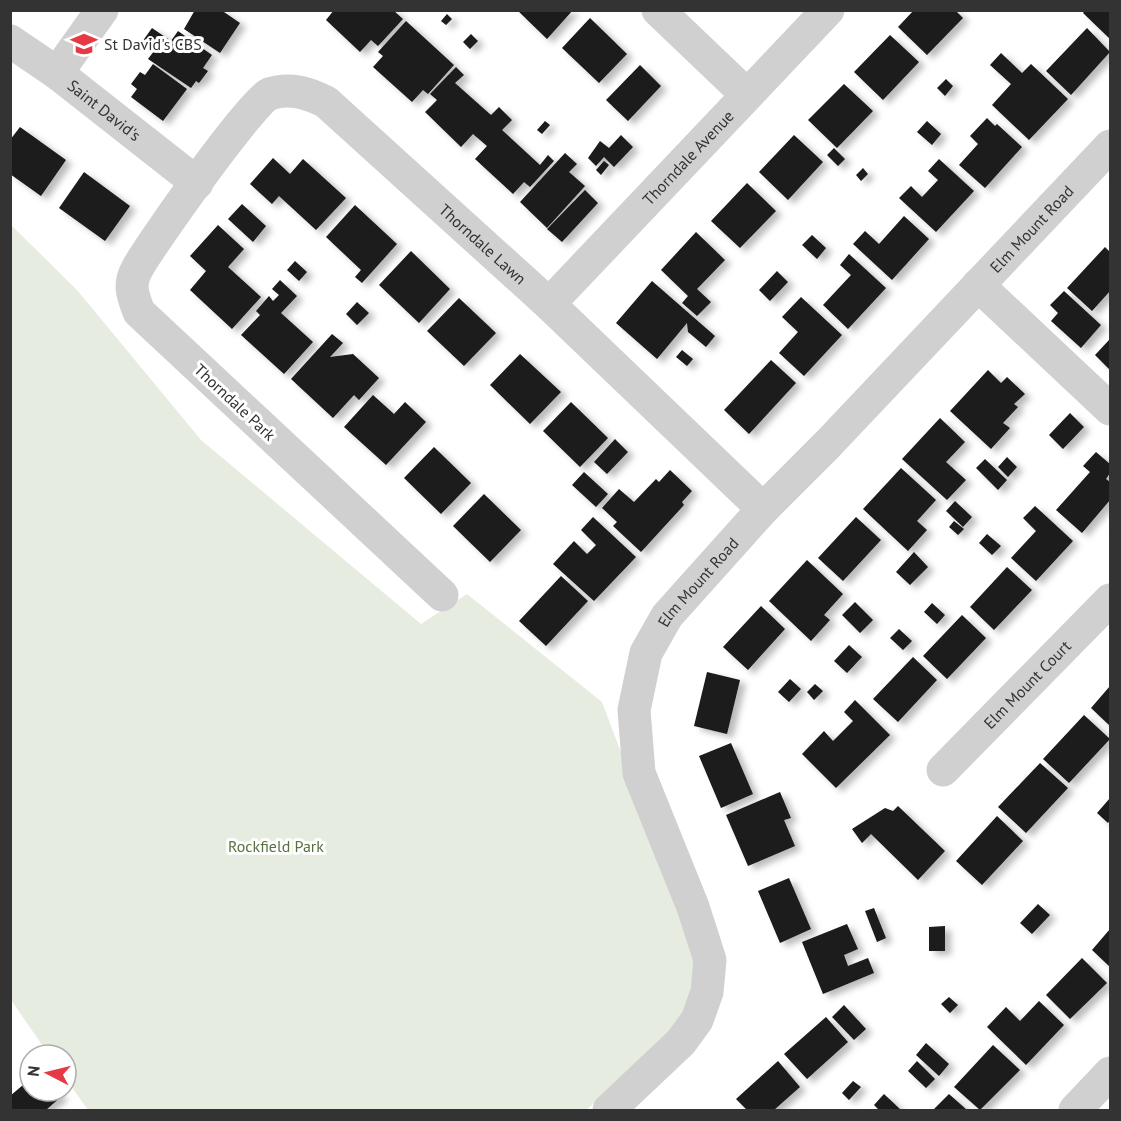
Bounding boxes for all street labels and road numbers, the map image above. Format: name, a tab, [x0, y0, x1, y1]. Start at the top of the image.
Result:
street label: Saint David's	[64, 75, 145, 145]
street label: Thorndale Avenue	[638, 106, 738, 209]
street label: Elm Mount Road	[985, 181, 1078, 277]
street label: Thorndale Lawn	[435, 199, 530, 288]
street label: Thorndale Park	[190, 359, 280, 445]
street label: Elm Mount Road	[653, 533, 743, 630]
street label: Elm Mount Court	[979, 636, 1075, 733]

